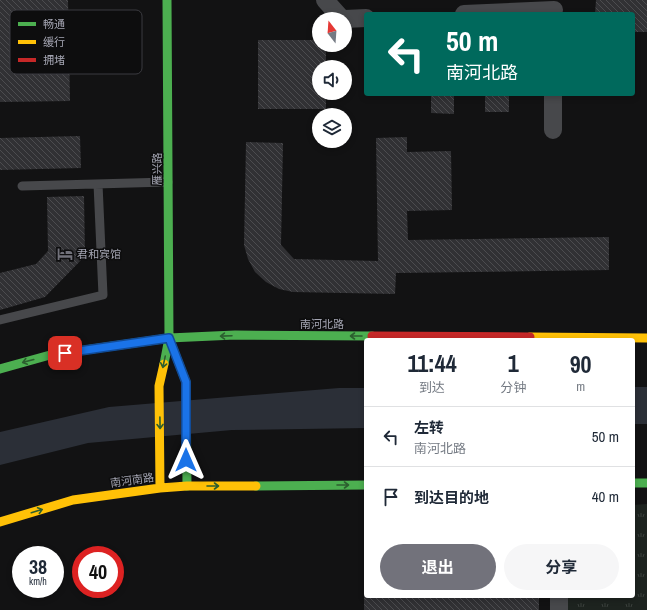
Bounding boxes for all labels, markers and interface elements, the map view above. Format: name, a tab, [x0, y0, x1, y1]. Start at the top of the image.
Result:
legend	[10, 10, 142, 74]
north arrow	[312, 12, 352, 52]
map controls	[312, 12, 352, 148]
text: 畅通	[43, 17, 65, 31]
text: 50 m	[446, 22, 498, 60]
icon: left	[380, 28, 432, 80]
text: 缓行	[43, 35, 65, 49]
text: 拥堵	[43, 53, 65, 67]
button: sound	[312, 60, 352, 100]
text: 南河北路	[446, 60, 518, 85]
button: layers	[312, 108, 352, 148]
street label: 雁兴路	[150, 153, 164, 186]
hotel icon: 君和宾馆	[56, 245, 74, 263]
place label: 君和宾馆	[77, 247, 121, 261]
street label: 南河北路	[300, 317, 344, 331]
one-way arrow	[220, 332, 233, 339]
one-way arrow	[350, 332, 363, 340]
pin	[48, 336, 82, 370]
icon: arrive	[54, 342, 76, 364]
text: 11:44	[407, 347, 457, 379]
text: 1	[508, 347, 519, 379]
text: 90	[570, 348, 592, 380]
one-way arrow	[160, 355, 168, 368]
one-way arrow	[22, 358, 35, 365]
text: m	[576, 378, 585, 395]
text: 到达	[419, 379, 445, 396]
text: 分钟	[500, 379, 526, 396]
one-way arrow	[156, 416, 164, 429]
text: 左转	[414, 417, 444, 438]
icon: left	[380, 426, 402, 448]
text: 50 m	[592, 426, 619, 447]
position arrow	[165, 439, 207, 481]
text: 南河北路	[414, 440, 466, 457]
street label: 南河南路	[109, 470, 155, 490]
one-way arrow	[336, 481, 349, 489]
one-way arrow	[206, 482, 219, 490]
icon: arrive	[380, 486, 402, 508]
text: 40 m	[592, 486, 619, 507]
text: 到达目的地	[414, 487, 489, 508]
one-way arrow	[31, 507, 44, 514]
button: 退出	[380, 544, 496, 590]
button: 分享	[504, 544, 619, 590]
speed limit sign: 40	[72, 546, 124, 598]
text: 38	[29, 553, 47, 580]
text: km/h	[29, 575, 47, 588]

